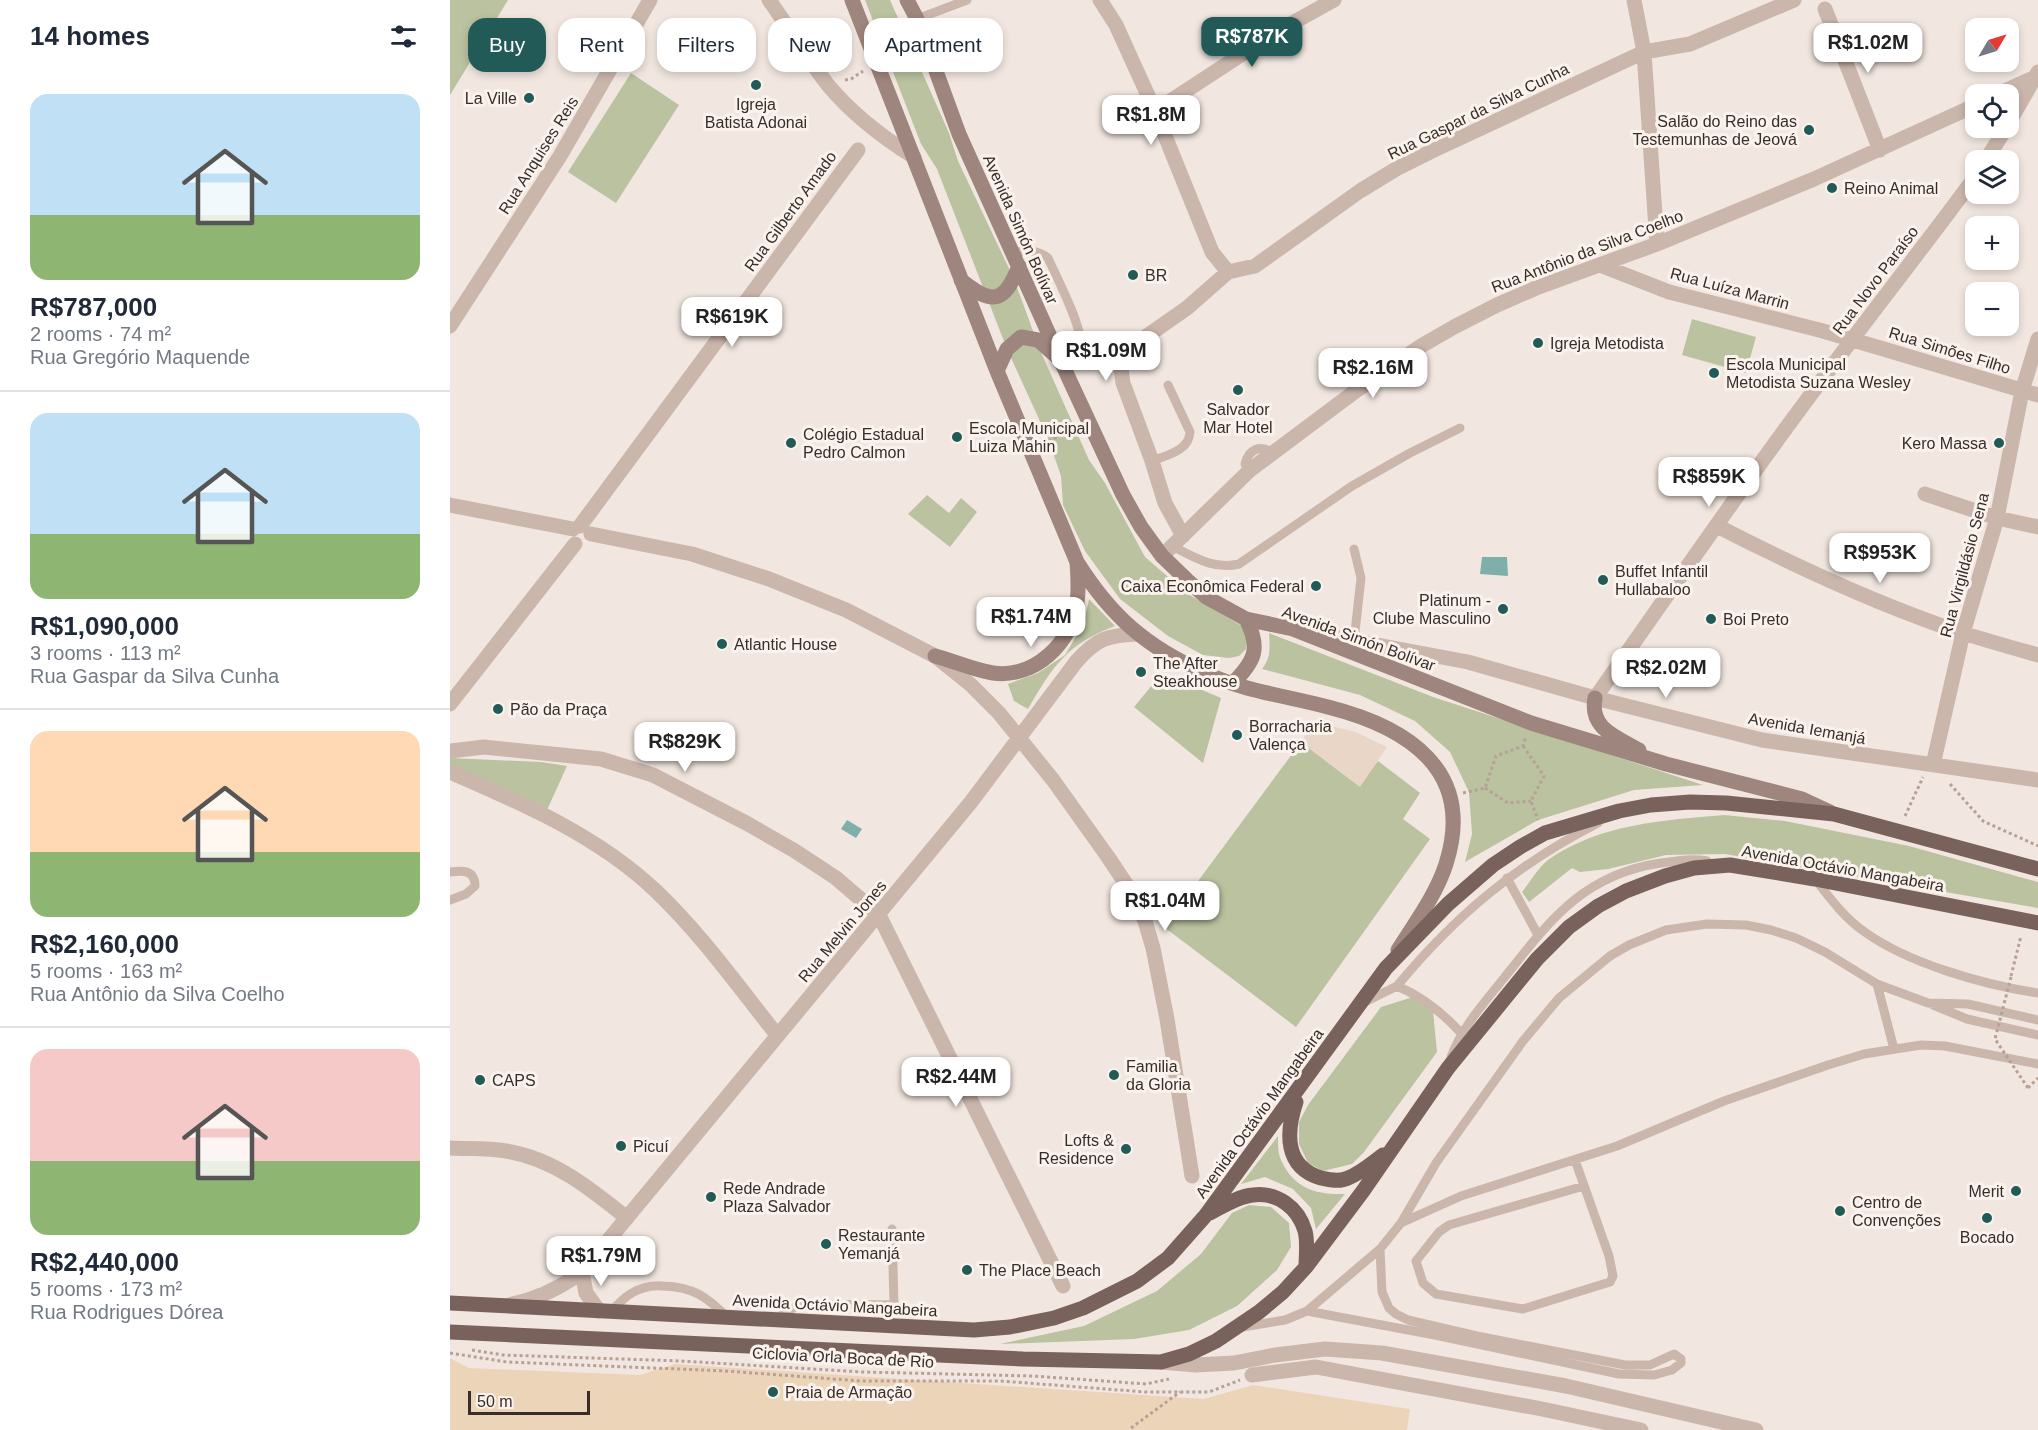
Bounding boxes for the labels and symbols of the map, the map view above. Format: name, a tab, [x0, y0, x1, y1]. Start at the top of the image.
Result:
pin: R$787K	[1203, 17, 1301, 68]
north arrow	[1965, 18, 2019, 72]
pin: R$1.02M	[1813, 23, 1923, 74]
street label: Rua Gaspar da Silva Cunha	[1385, 60, 1572, 163]
marker: Igreja Batista Adonai	[749, 78, 763, 92]
place label: La Ville	[465, 90, 517, 107]
marker: La Ville	[522, 91, 536, 105]
street label: Rua Anquises Reis	[495, 93, 581, 217]
pin: R$1.8M	[1102, 95, 1200, 146]
place label: Igreja Batista Adonai	[705, 96, 807, 131]
place label: Salão do Reino das Testemunhas de Jeová	[1632, 113, 1797, 148]
marker: Salão do Reino das Testemunhas de Jeová	[1802, 123, 1816, 137]
street label: Rua Gilberto Amado	[741, 148, 840, 275]
street label: Avenida Simón Bolívar	[980, 152, 1061, 307]
place label: Reino Animal	[1844, 180, 1938, 197]
marker: Reino Animal	[1825, 181, 1839, 195]
street label: Rua Antônio da Silva Coelho	[1489, 207, 1685, 296]
street label: Rua Novo Paraíso	[1829, 223, 1922, 338]
street label: Rua Luíza Marrin	[1668, 264, 1791, 313]
place label: BR	[1145, 267, 1167, 284]
marker: BR	[1126, 268, 1140, 282]
pin: R$619K	[683, 297, 781, 348]
street label: Rua Simões Filho	[1887, 324, 2013, 377]
pin: R$1.09M	[1051, 331, 1161, 382]
place label: Igreja Metodista	[1550, 335, 1664, 352]
marker: Igreja Metodista	[1531, 336, 1545, 350]
pin: R$2.16M	[1318, 348, 1428, 399]
place label: Escola Municipal Metodista Suzana Wesley	[1726, 356, 1911, 391]
marker: Escola Municipal Metodista Suzana Wesley	[1707, 366, 1721, 380]
marker: Salvador Mar Hotel	[1231, 383, 1245, 397]
place label: Salvador Mar Hotel	[1203, 401, 1273, 436]
place label: Escola Municipal Luiza Mahin	[969, 420, 1089, 455]
place label: Colégio Estadual Pedro Calmon	[803, 426, 924, 461]
marker: Escola Municipal Luiza Mahin	[950, 430, 964, 444]
place label: Kero Massa	[1902, 435, 1987, 452]
marker: Colégio Estadual Pedro Calmon	[784, 436, 798, 450]
marker: Kero Massa	[1992, 436, 2006, 450]
pin: R$859K	[1660, 457, 1758, 508]
street label: Rua Virgildásio Sena	[1937, 491, 1992, 639]
pin: R$953K	[1831, 533, 1929, 584]
place label: Buffet Infantil Hullabaloo	[1615, 563, 1708, 598]
marker: Buffet Infantil Hullabaloo	[1596, 573, 1610, 587]
place label: Caixa Econômica Federal	[1121, 578, 1304, 595]
marker: Caixa Econômica Federal	[1309, 579, 1323, 593]
place label: Platinum - Clube Masculino	[1373, 592, 1491, 627]
pin: R$1.74M	[976, 597, 1086, 648]
marker: Platinum - Clube Masculino	[1496, 602, 1510, 616]
street label: Avenida Simón Bolívar	[1280, 603, 1438, 674]
place label: Boi Preto	[1723, 611, 1789, 628]
marker: Boi Preto	[1704, 612, 1718, 626]
place label: Atlantic House	[734, 636, 837, 653]
marker: Atlantic House	[715, 637, 729, 651]
pin: R$2.02M	[1611, 648, 1721, 699]
place label: The After Steakhouse	[1153, 655, 1238, 690]
marker: The After Steakhouse	[1134, 665, 1148, 679]
place label: Pão da Praça	[510, 701, 607, 718]
marker: Pão da Praça	[491, 702, 505, 716]
street label: Avenida Iemanjá	[1747, 710, 1867, 747]
place label: Borracharia Valença	[1249, 718, 1332, 753]
pin: R$829K	[636, 722, 734, 773]
marker: Borracharia Valença	[1230, 728, 1244, 742]
street label: Avenida Octávio Mangabeira	[1740, 842, 1946, 895]
street label: Rua Melvin Jones	[795, 877, 890, 985]
pin: R$1.04M	[1110, 881, 1220, 932]
street label: Avenida Octávio Mangabeira	[1192, 1025, 1327, 1201]
pin: R$2.44M	[901, 1057, 1011, 1108]
place label: Familia da Gloria	[1126, 1058, 1191, 1093]
marker: Familia da Gloria	[1107, 1068, 1121, 1082]
place label: CAPS	[492, 1072, 536, 1089]
marker: CAPS	[473, 1073, 487, 1087]
place label: Lofts & Residence	[1038, 1132, 1114, 1167]
place label: Picuí	[633, 1138, 669, 1155]
marker: Picuí	[614, 1139, 628, 1153]
marker: Lofts & Residence	[1119, 1142, 1133, 1156]
place label: Rede Andrade Plaza Salvador	[723, 1180, 831, 1215]
place label: Merit	[1968, 1183, 2005, 1200]
marker: Merit	[2009, 1184, 2023, 1198]
marker: Rede Andrade Plaza Salvador	[704, 1190, 718, 1204]
place label: Centro de Convenções	[1852, 1194, 1941, 1229]
marker: Centro de Convenções	[1833, 1204, 1847, 1218]
marker: Bocado	[1980, 1211, 1994, 1225]
place label: Restaurante Yemanjá	[838, 1227, 925, 1262]
place label: Bocado	[1960, 1229, 2014, 1246]
pin: R$1.79M	[546, 1236, 656, 1287]
marker: Restaurante Yemanjá	[819, 1237, 833, 1251]
place label: The Place Beach	[979, 1262, 1101, 1279]
marker: The Place Beach	[960, 1263, 974, 1277]
street label: Avenida Octávio Mangabeira	[732, 1292, 938, 1319]
street label: Ciclovia Orla Boca de Rio	[752, 1344, 935, 1371]
place label: Praia de Armação	[785, 1384, 912, 1401]
marker: Praia de Armação	[766, 1385, 780, 1399]
scale bar	[468, 1388, 590, 1416]

